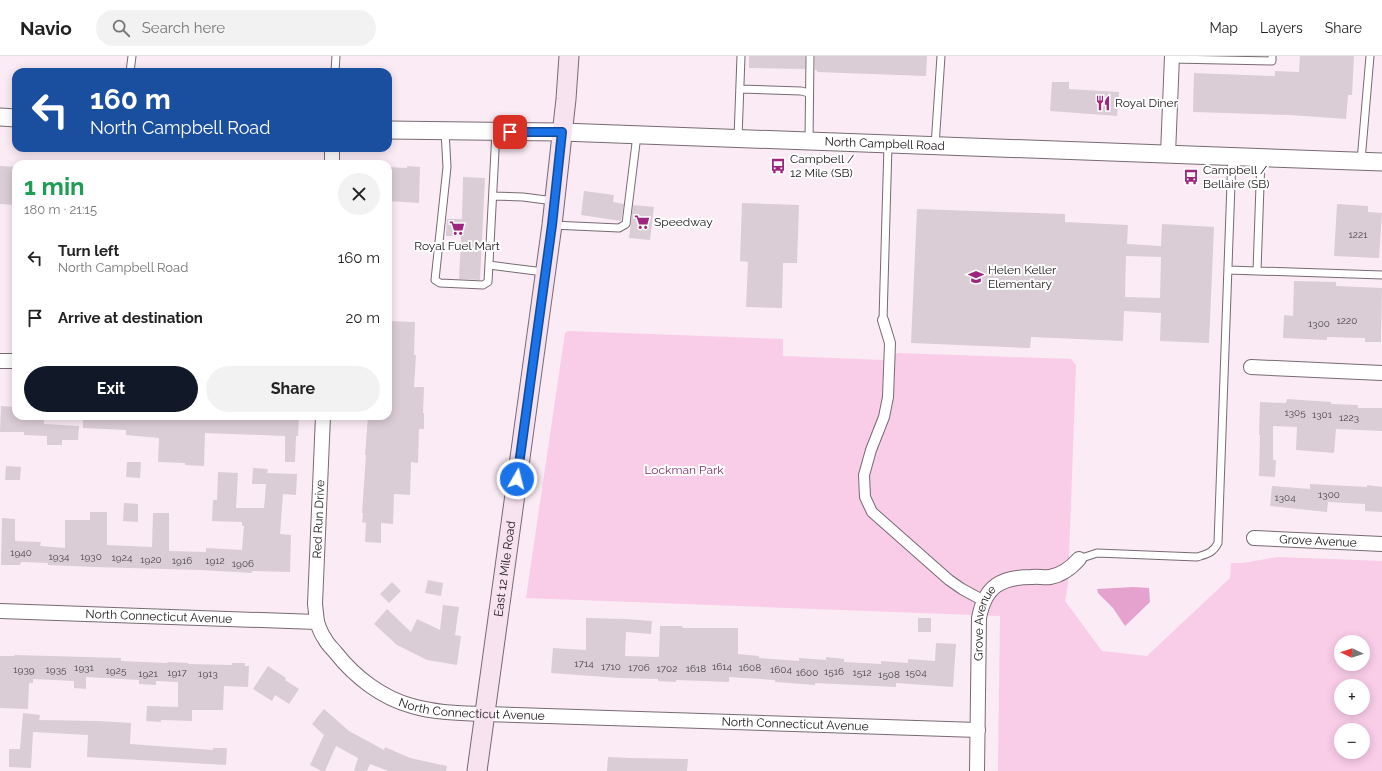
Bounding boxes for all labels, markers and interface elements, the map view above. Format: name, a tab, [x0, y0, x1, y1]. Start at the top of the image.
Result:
search box	[96, 10, 376, 46]
text: Navio	[20, 17, 72, 39]
icon: search	[110, 17, 132, 39]
text: Search here	[142, 19, 225, 37]
text: Map	[1210, 20, 1238, 36]
text: Layers	[1260, 20, 1303, 36]
text: Share	[1325, 20, 1362, 36]
text: 160 m	[90, 83, 171, 116]
icon: left	[24, 84, 76, 136]
restaurant icon: Royal Diner	[1094, 94, 1112, 112]
place label: Royal Diner	[1115, 96, 1179, 110]
pin	[493, 115, 527, 149]
text: North Campbell Road	[90, 117, 270, 138]
icon: arrive	[499, 121, 521, 143]
street label: North Campbell Road	[824, 135, 945, 153]
place label: Campbell / 12 Mile (SB)	[790, 152, 854, 180]
bus stop icon: Campbell / 12 Mile (SB)	[769, 157, 787, 175]
place label: Campbell / Bellaire (SB)	[1203, 163, 1270, 191]
bus stop icon: Campbell / Bellaire (SB)	[1182, 168, 1200, 186]
text: 1 min	[24, 172, 85, 201]
button: close	[338, 173, 380, 215]
text: 180 m · 21:15	[24, 202, 97, 217]
supermarket icon: Speedway	[633, 213, 651, 231]
place label: Speedway	[654, 215, 713, 229]
supermarket icon: Royal Fuel Mart	[448, 219, 466, 237]
house number: 1221	[1349, 229, 1368, 240]
place label: Royal Fuel Mart	[414, 239, 500, 253]
text: Turn left	[58, 242, 119, 260]
icon: left	[24, 247, 46, 269]
text: 160 m	[338, 249, 380, 267]
text: North Campbell Road	[58, 260, 188, 275]
place label: Helen Keller Elementary	[988, 263, 1057, 291]
school or university icon: Helen Keller Elementary	[967, 268, 985, 286]
icon: arrive	[24, 307, 46, 329]
text: Arrive at destination	[58, 309, 203, 327]
text: 20 m	[345, 309, 380, 327]
house number: 1220	[1337, 315, 1357, 326]
house number: 1300	[1308, 318, 1330, 329]
button: Exit	[24, 366, 198, 412]
button: Share	[206, 366, 380, 412]
house number: 1305	[1284, 407, 1306, 418]
house number: 1301	[1312, 409, 1333, 420]
house number: 1223	[1339, 412, 1359, 423]
position arrow	[496, 458, 538, 500]
park label: Lockman Park	[644, 463, 724, 477]
street label: Red Run Drive	[310, 480, 327, 559]
house number: 1300	[1318, 489, 1340, 500]
house number: 1304	[1274, 492, 1296, 503]
street label: East 12 Mile Road	[491, 520, 518, 618]
street label: Grove Avenue	[1279, 532, 1357, 550]
house number: 1940	[10, 547, 32, 558]
house number: 1934	[49, 551, 70, 562]
house number: 1930	[80, 551, 102, 562]
house number: 1924	[112, 552, 133, 563]
house number: 1920	[140, 554, 162, 565]
house number: 1916	[172, 555, 192, 566]
house number: 1912	[205, 555, 225, 566]
house number: 1906	[232, 558, 254, 569]
street label: Grove Avenue	[971, 582, 999, 661]
street label: North Connecticut Avenue	[85, 607, 233, 626]
north arrow	[1334, 635, 1370, 671]
map controls	[1334, 635, 1370, 759]
house number: 1714	[574, 658, 594, 669]
house number: 1710	[601, 661, 621, 672]
house number: 1614	[712, 661, 733, 672]
house number: 1931	[74, 662, 95, 673]
house number: 1706	[628, 662, 650, 673]
house number: 1608	[739, 662, 761, 673]
house number: 1702	[657, 663, 677, 674]
house number: 1618	[686, 663, 706, 674]
house number: 1939	[13, 664, 35, 675]
house number: 1935	[46, 664, 67, 675]
house number: 1604	[770, 664, 792, 675]
house number: 1925	[106, 665, 127, 676]
house number: 1516	[824, 666, 844, 677]
house number: 1917	[167, 667, 188, 678]
house number: 1600	[796, 667, 818, 678]
house number: 1512	[852, 667, 872, 678]
house number: 1504	[905, 667, 927, 678]
house number: 1921	[138, 668, 159, 679]
house number: 1913	[198, 668, 218, 679]
house number: 1508	[878, 669, 900, 680]
button: +	[1334, 679, 1370, 715]
street label: North Connecticut Avenue	[397, 695, 545, 723]
street label: North Connecticut Avenue	[721, 715, 869, 733]
button: −	[1334, 723, 1370, 759]

